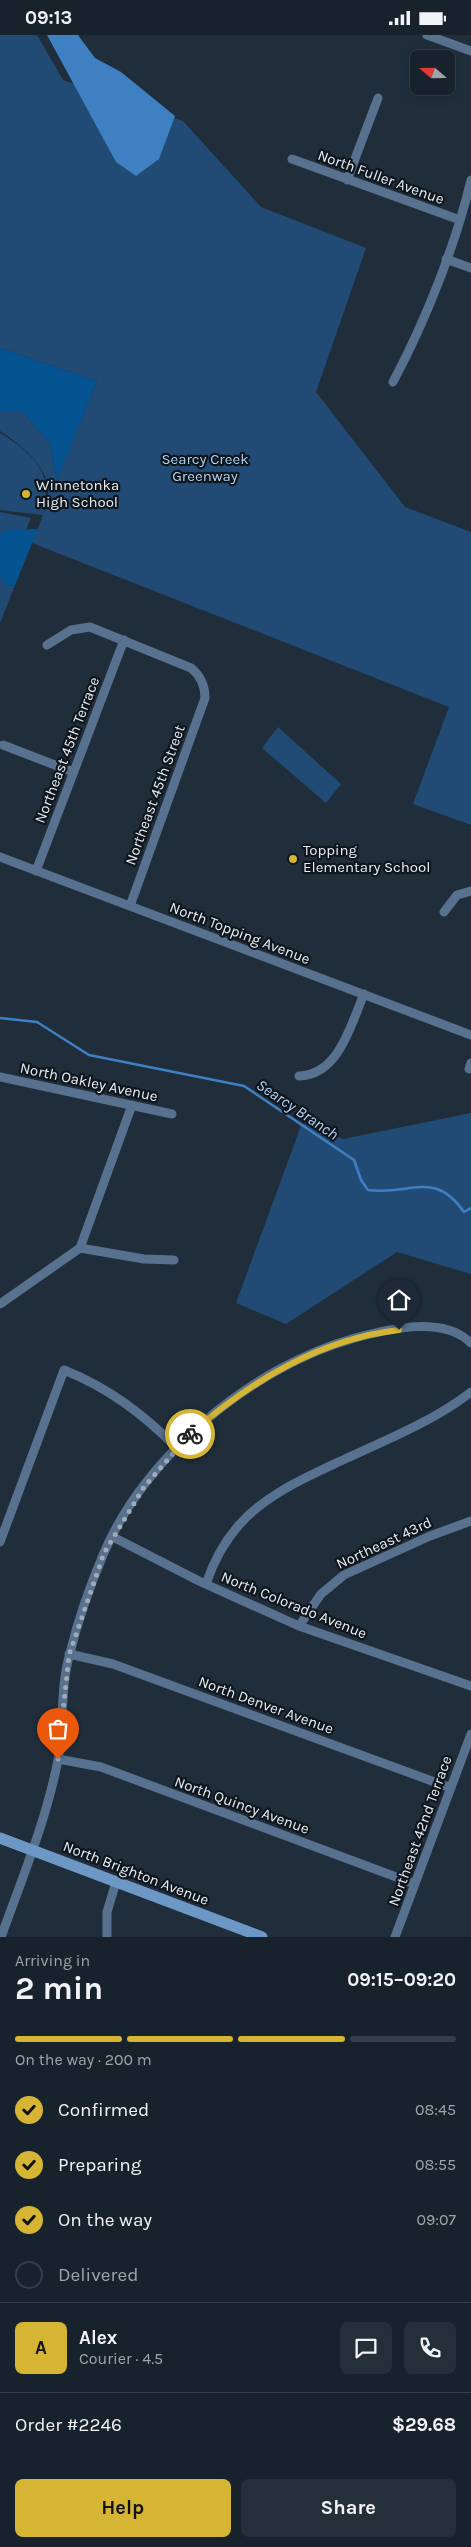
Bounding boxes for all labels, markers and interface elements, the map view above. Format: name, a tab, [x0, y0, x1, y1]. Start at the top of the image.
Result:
text: 09:13	[25, 7, 72, 29]
north arrow	[410, 50, 455, 95]
map controls	[410, 50, 455, 95]
street label: North Fuller Avenue	[315, 146, 447, 208]
park label: Searcy Creek Greenway	[161, 450, 249, 485]
place label: Winnetonka High School	[36, 476, 119, 511]
marker: Winnetonka High School	[20, 488, 32, 500]
street label: Northeast 45th Terrace	[31, 674, 103, 826]
street label: Northeast 45th Street	[121, 722, 189, 868]
place label: Topping Elementary School	[303, 841, 430, 876]
marker: Topping Elementary School	[287, 853, 299, 865]
street label: North Topping Avenue	[167, 898, 313, 968]
street label: North Oakley Avenue	[18, 1059, 160, 1105]
water label: Searcy Branch	[253, 1075, 342, 1144]
pin	[378, 1279, 420, 1330]
icon: home	[385, 1286, 413, 1314]
courier	[165, 1409, 215, 1459]
icon: bike	[176, 1420, 204, 1448]
street label: Northeast 43rd	[333, 1513, 435, 1573]
street label: North Colorado Avenue	[218, 1568, 370, 1642]
street label: North Denver Avenue	[196, 1672, 336, 1738]
pin	[37, 1708, 79, 1759]
icon: bag	[44, 1715, 72, 1743]
street label: Northeast 42nd Terrace	[384, 1753, 456, 1909]
street label: North Quincy Avenue	[172, 1772, 312, 1838]
street label: North Brighton Avenue	[61, 1837, 211, 1909]
text: Arriving in	[15, 1951, 90, 1970]
text: 09:15–09:20	[347, 1969, 456, 1991]
text: 2 min	[15, 1970, 103, 2007]
text: On the way · 200 m	[15, 2050, 152, 2069]
icon: check	[15, 2096, 43, 2124]
text: Confirmed	[58, 2099, 149, 2121]
text: 08:45	[415, 2100, 456, 2119]
icon: check	[15, 2151, 43, 2179]
text: Preparing	[58, 2154, 141, 2176]
text: 08:55	[415, 2155, 456, 2174]
icon: check	[15, 2206, 43, 2234]
text: On the way	[58, 2209, 152, 2231]
text: 09:07	[417, 2210, 456, 2229]
text: Delivered	[58, 2264, 138, 2286]
button: chat	[340, 2322, 392, 2374]
button: phone	[404, 2322, 456, 2374]
text: Alex	[79, 2327, 117, 2349]
text: A	[35, 2337, 47, 2359]
text: Courier · 4.5	[79, 2349, 163, 2368]
text: Order #2246	[15, 2414, 122, 2436]
text: $29.68	[392, 2414, 456, 2436]
button: Help	[15, 2479, 231, 2537]
button: Share	[241, 2479, 456, 2537]

